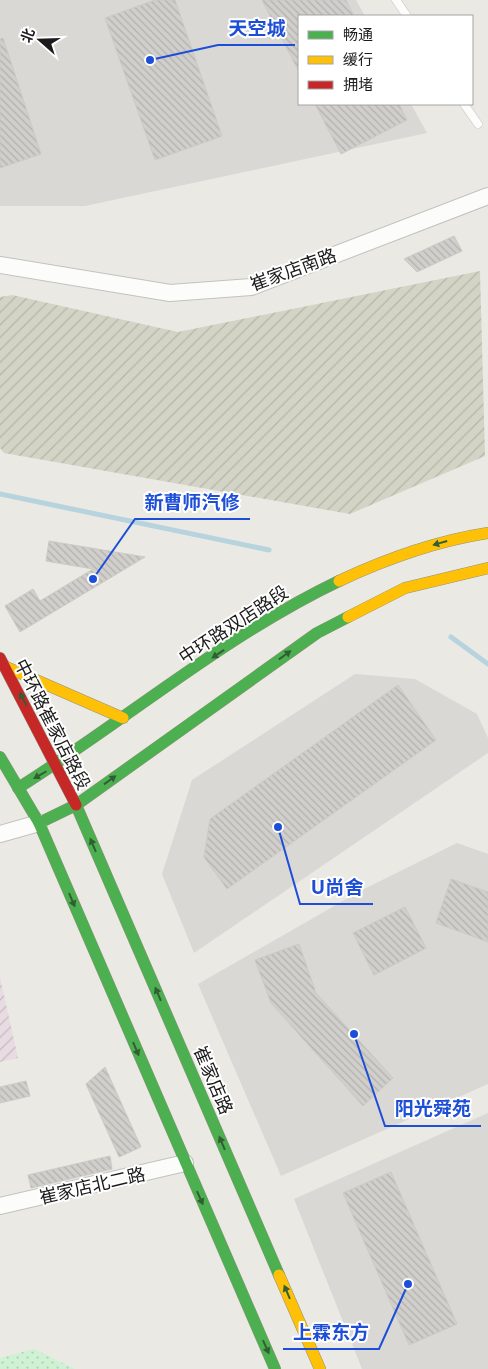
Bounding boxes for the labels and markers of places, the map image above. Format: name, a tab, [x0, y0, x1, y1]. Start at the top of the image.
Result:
callout: 天空城	[218, 11, 295, 45]
callout: 新曹师汽修	[135, 485, 250, 519]
callout: U尚舍	[300, 870, 373, 904]
callout: 阳光舜苑	[385, 1092, 481, 1126]
callout: 上霖东方	[283, 1315, 379, 1349]

